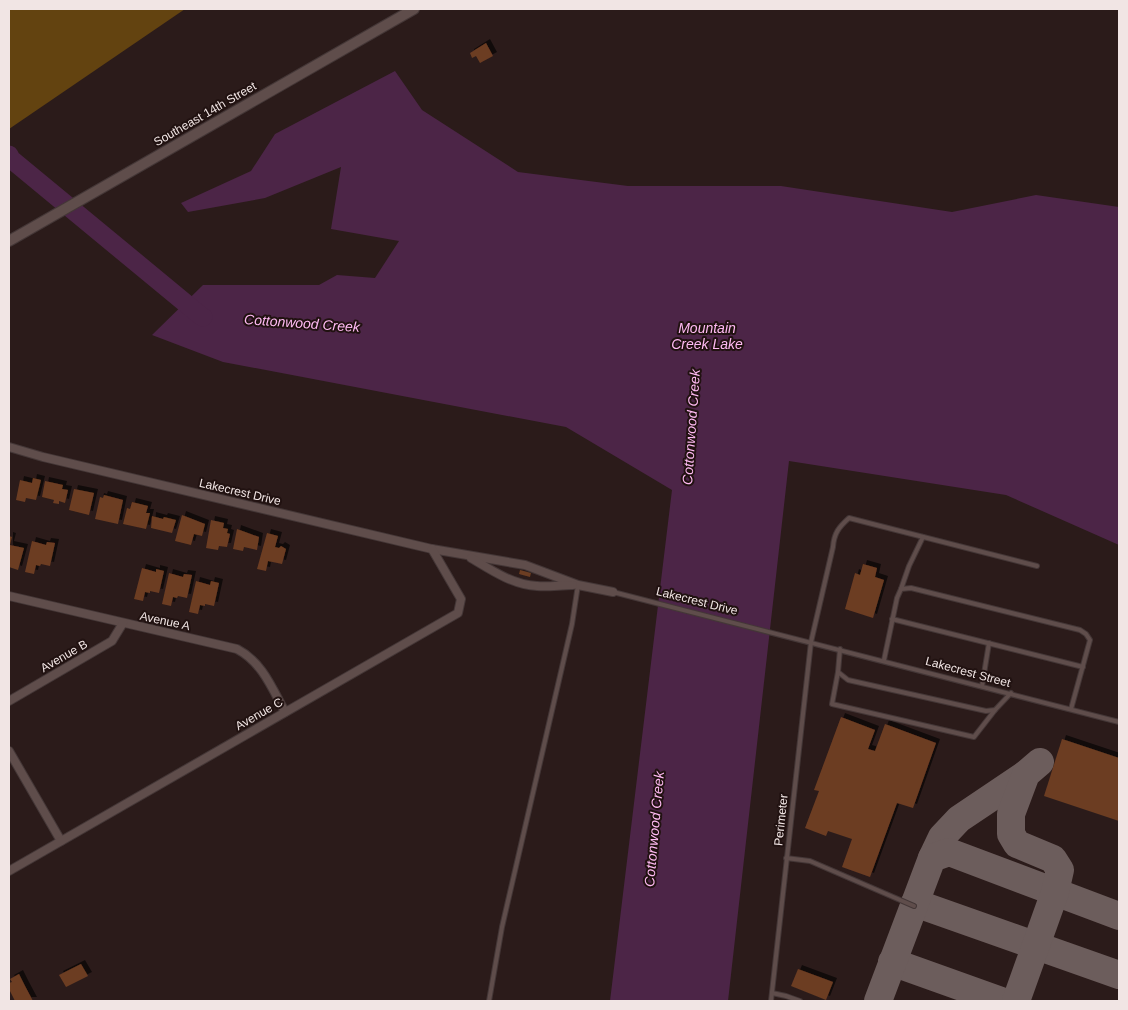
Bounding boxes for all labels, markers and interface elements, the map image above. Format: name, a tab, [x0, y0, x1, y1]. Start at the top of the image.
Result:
street label: Southeast 14th Street	[151, 79, 259, 149]
water label: Cottonwood Creek	[244, 311, 361, 335]
water label: Mountain Creek Lake	[671, 320, 743, 352]
water label: Cottonwood Creek	[679, 368, 703, 485]
street label: Lakecrest Drive	[198, 476, 282, 508]
street label: Lakecrest Drive	[655, 584, 739, 618]
street label: Avenue A	[139, 609, 191, 633]
street label: Avenue B	[38, 637, 90, 675]
street label: Lakecrest Street	[924, 654, 1013, 690]
street label: Avenue C	[233, 695, 286, 733]
water label: Cottonwood Creek	[641, 770, 667, 887]
street label: Perimeter	[771, 793, 791, 847]

